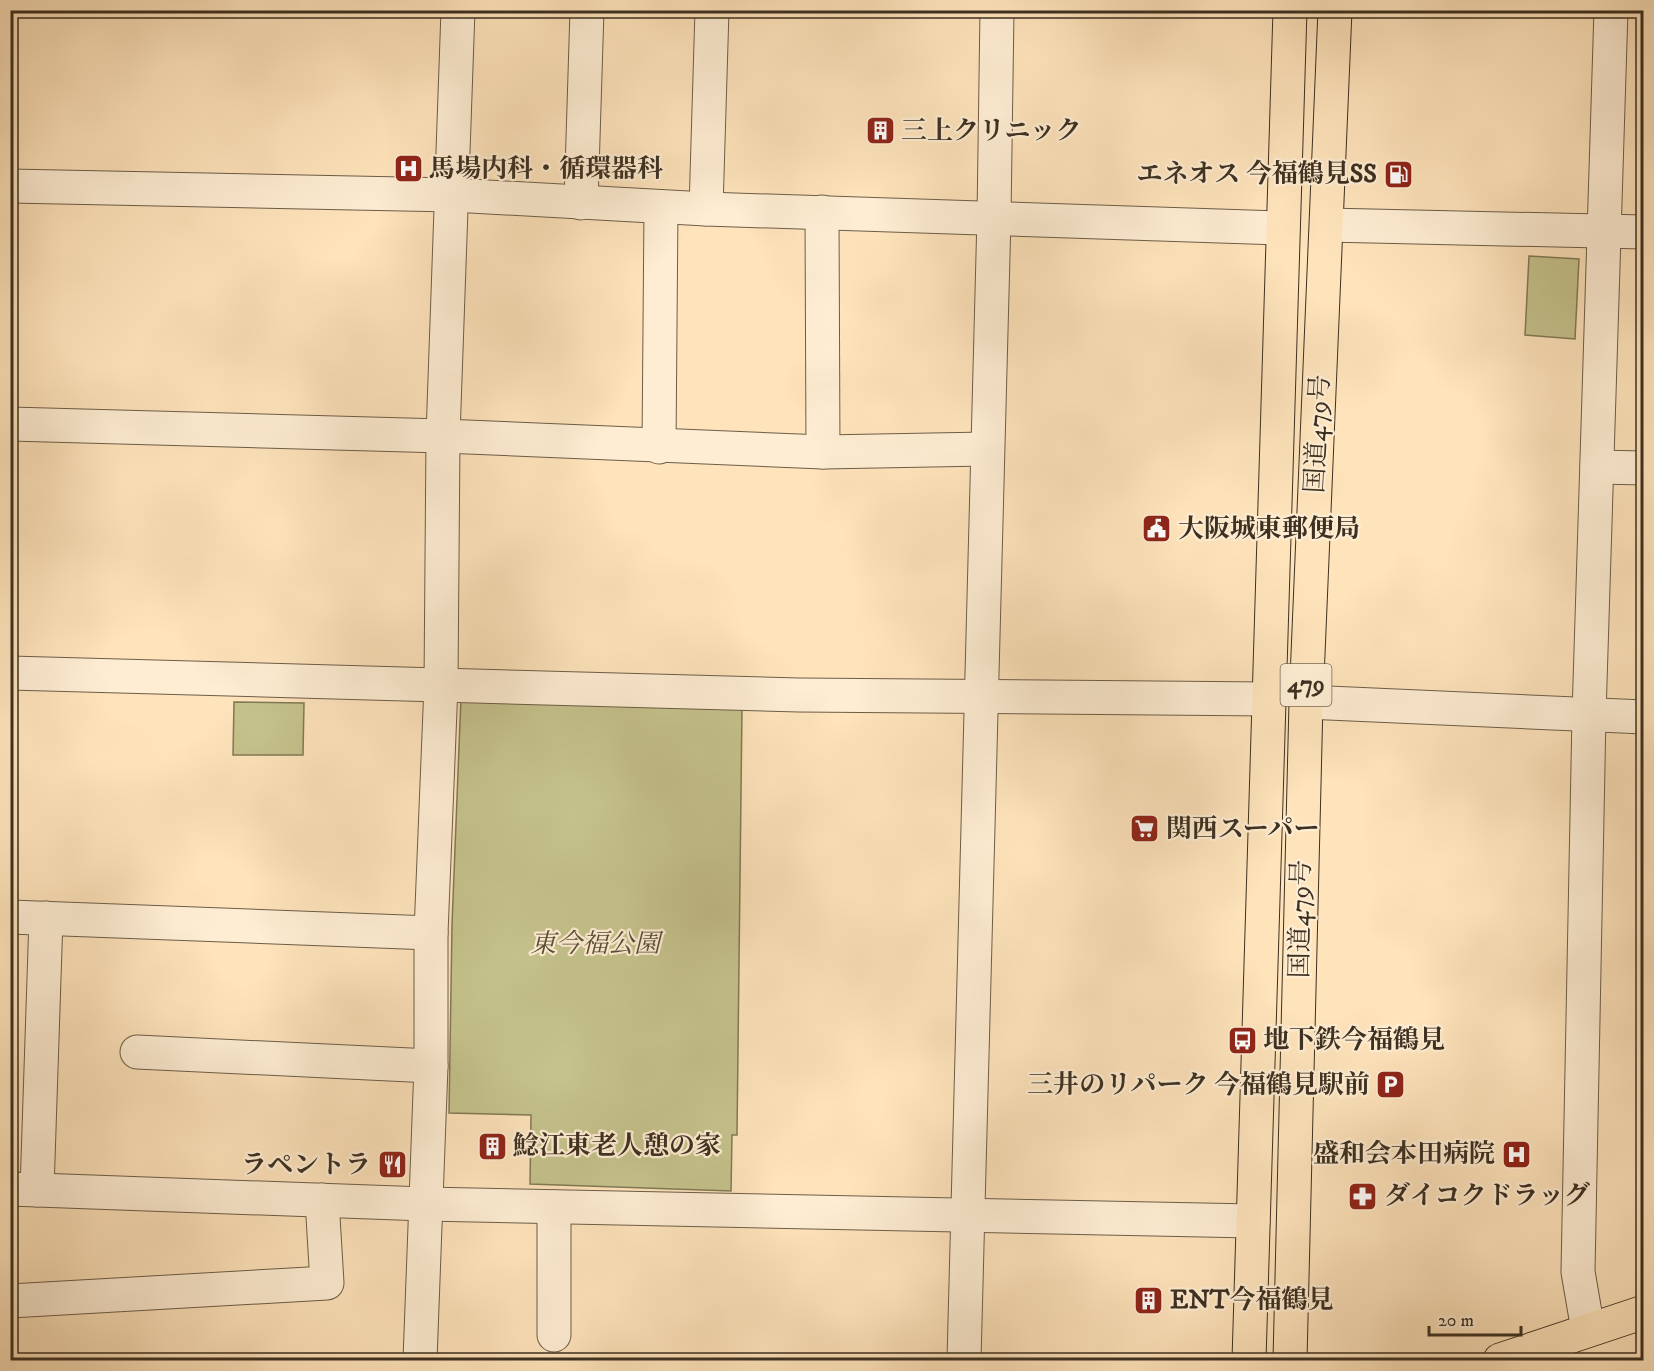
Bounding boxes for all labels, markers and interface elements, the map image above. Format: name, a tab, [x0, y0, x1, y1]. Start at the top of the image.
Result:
building icon: 三上クリニック	[864, 115, 896, 147]
place label: 三上クリニック	[901, 115, 1081, 148]
hospital icon: 馬場内科・循環器科	[392, 153, 424, 185]
place label: 馬場内科・循環器科	[429, 153, 663, 186]
place label: エネオス 今福鶴見SS	[1136, 158, 1377, 191]
fuel station icon: エネオス 今福鶴見SS	[1382, 158, 1414, 190]
street label: 国道479号	[1298, 374, 1338, 494]
public building icon: 大阪城東郵便局	[1141, 513, 1173, 545]
place label: 大阪城東郵便局	[1178, 513, 1360, 546]
road number: 479	[1280, 664, 1332, 706]
supermarket icon: 関西スーパー	[1129, 813, 1161, 845]
place label: 関西スーパー	[1166, 813, 1319, 846]
street label: 国道479号	[1283, 859, 1319, 979]
park label: 東今福公園	[530, 928, 664, 961]
bus stop icon: 地下鉄今福鶴見	[1226, 1024, 1258, 1056]
place label: 地下鉄今福鶴見	[1263, 1024, 1445, 1057]
place label: 三井のリパーク 今福鶴見駅前	[1027, 1069, 1370, 1102]
parking icon: 三井のリパーク 今福鶴見駅前	[1375, 1069, 1407, 1101]
building icon: 鯰江東老人憩の家	[476, 1130, 508, 1162]
place label: 鯰江東老人憩の家	[513, 1130, 721, 1163]
place label: 盛和会本田病院	[1313, 1138, 1495, 1171]
hospital icon: 盛和会本田病院	[1500, 1138, 1532, 1170]
place label: ラペントラ	[241, 1149, 371, 1182]
restaurant icon: ラペントラ	[376, 1149, 408, 1181]
pharmacy icon: ダイコクドラッグ	[1347, 1180, 1379, 1212]
place label: ダイコクドラッグ	[1384, 1180, 1590, 1213]
building icon: ENT今福鶴見	[1133, 1284, 1165, 1316]
place label: ENT今福鶴見	[1170, 1284, 1333, 1317]
scale bar	[1429, 1299, 1520, 1337]
text: 20 m	[1438, 1310, 1474, 1332]

